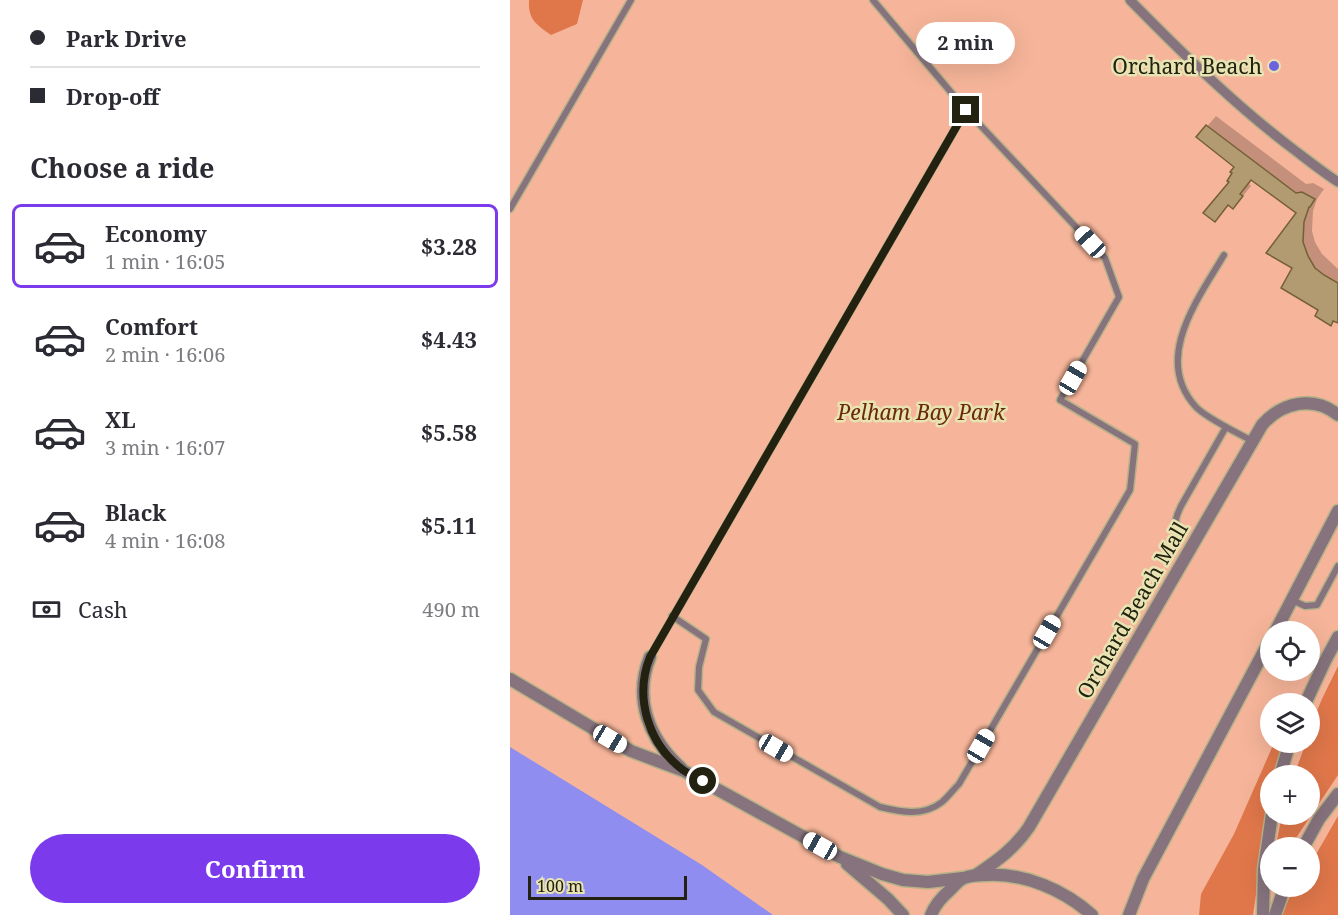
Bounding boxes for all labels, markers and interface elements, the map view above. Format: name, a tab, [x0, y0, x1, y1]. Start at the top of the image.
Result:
text: Park Drive	[66, 23, 187, 53]
callout: 2 min	[916, 23, 1016, 65]
text: 2 min	[937, 29, 994, 56]
place label: Orchard Beach	[1112, 52, 1262, 80]
marker: Orchard Beach	[1267, 59, 1281, 73]
text: Drop-off	[66, 81, 159, 111]
route end	[952, 96, 979, 123]
text: Choose a ride	[30, 149, 215, 186]
text: Economy	[105, 218, 207, 248]
icon: car	[33, 219, 87, 273]
car	[1071, 223, 1109, 261]
text: $3.28	[421, 231, 477, 261]
text: 1 min · 16:05	[105, 248, 225, 275]
text: Comfort	[105, 311, 198, 341]
icon: car	[33, 312, 87, 366]
text: $4.43	[421, 324, 477, 354]
text: 2 min · 16:06	[105, 341, 225, 368]
car	[1056, 358, 1090, 398]
park label: Pelham Bay Park	[836, 398, 1006, 426]
text: XL	[105, 404, 136, 434]
icon: car	[33, 405, 87, 459]
text: $5.58	[421, 417, 477, 447]
text: 3 min · 16:07	[105, 434, 225, 461]
text: Black	[105, 497, 166, 527]
icon: car	[33, 498, 87, 552]
text: $5.11	[421, 510, 477, 540]
street label: Orchard Beach Mall	[1070, 516, 1194, 703]
text: 4 min · 16:08	[105, 527, 225, 554]
icon: cash	[30, 593, 63, 626]
text: Cash	[78, 594, 128, 624]
text: 490 m	[422, 596, 480, 623]
car	[1030, 612, 1064, 652]
map controls	[1260, 621, 1320, 897]
button: locate	[1260, 621, 1320, 681]
button: layers	[1260, 693, 1320, 753]
car	[590, 722, 630, 756]
car	[964, 726, 998, 766]
car	[756, 731, 796, 765]
button: +	[1260, 765, 1320, 825]
route start	[689, 767, 716, 794]
car	[800, 829, 840, 863]
button: Confirm	[30, 834, 480, 903]
button: −	[1260, 837, 1320, 897]
scale bar	[528, 873, 687, 900]
text: 100 m	[537, 875, 583, 897]

